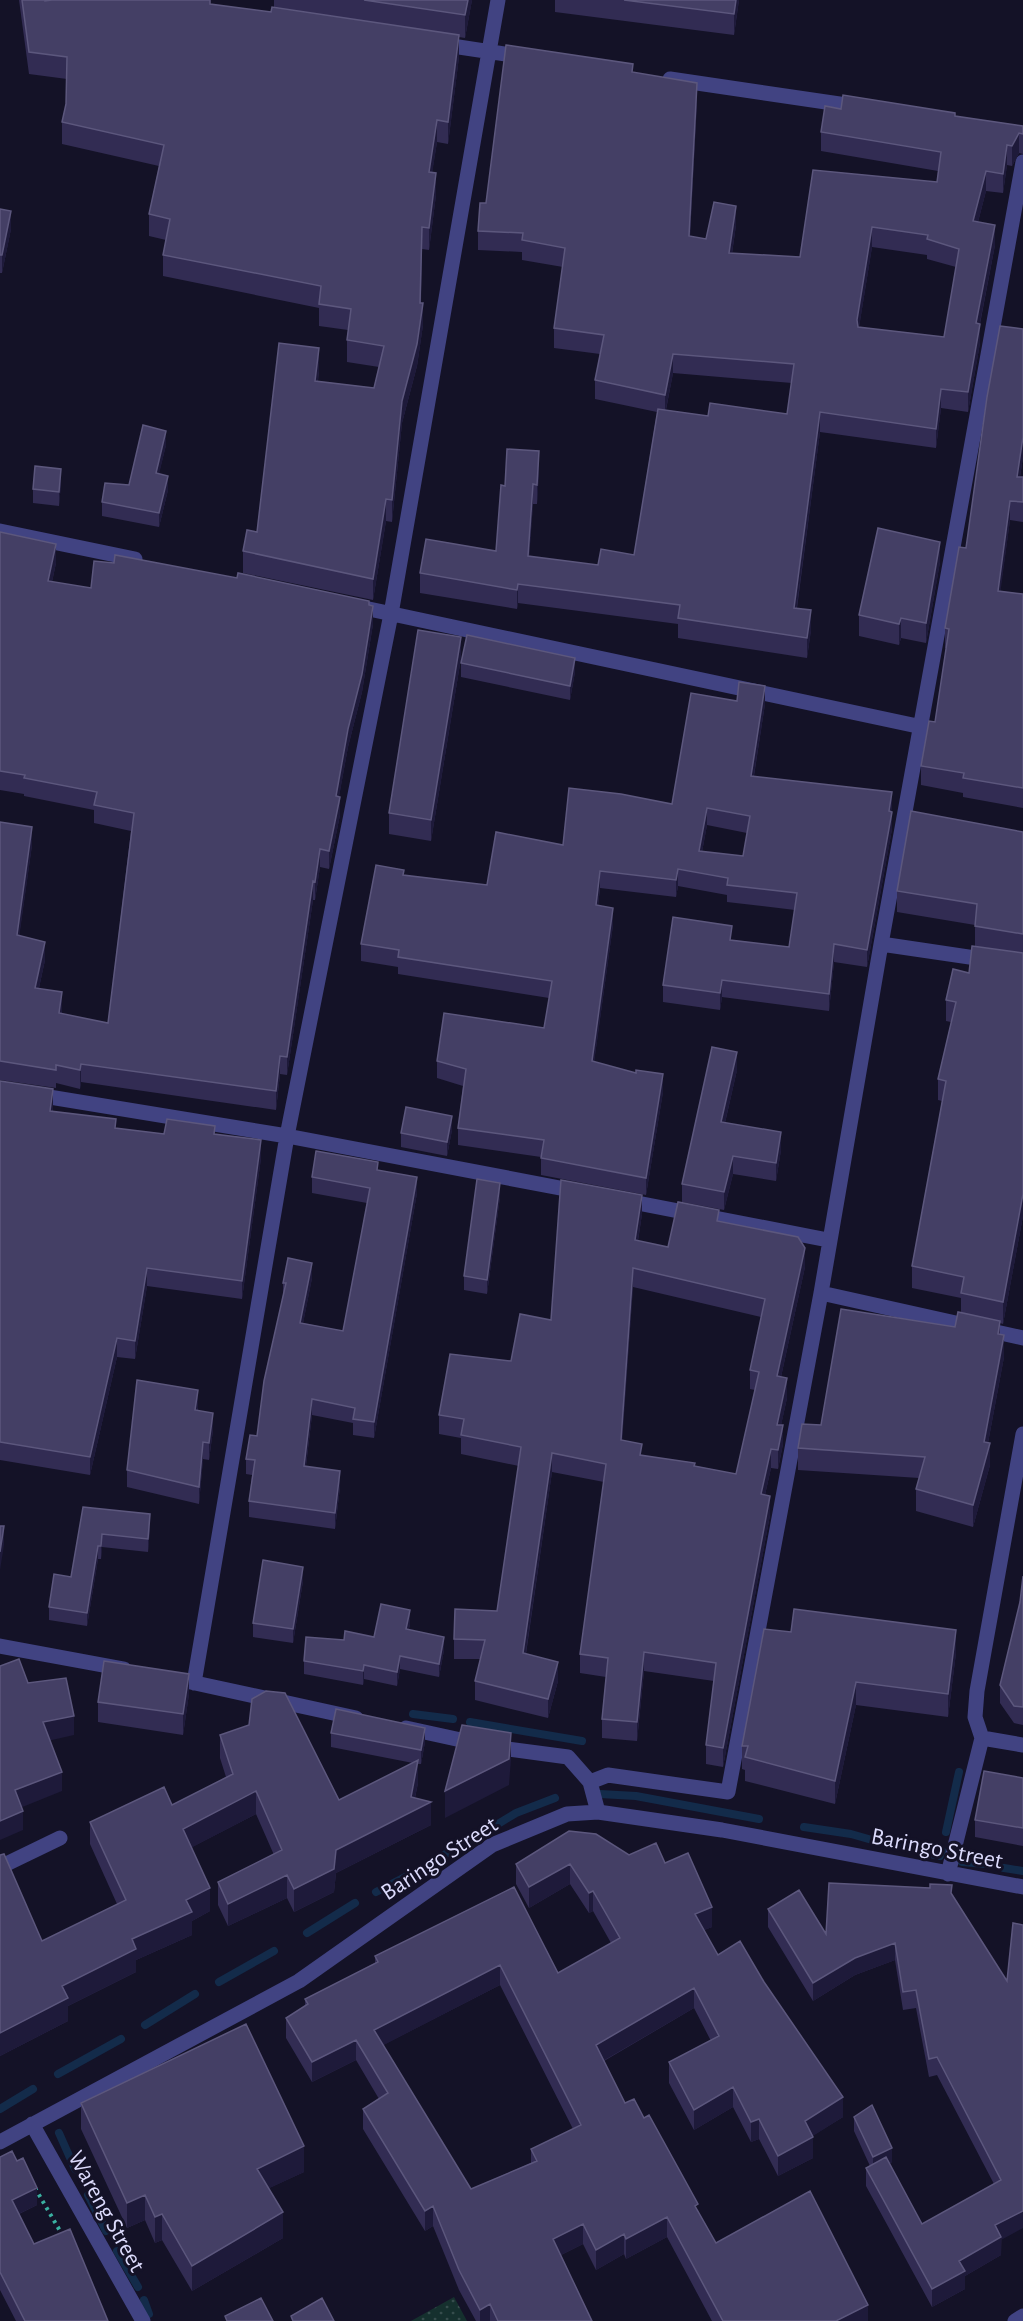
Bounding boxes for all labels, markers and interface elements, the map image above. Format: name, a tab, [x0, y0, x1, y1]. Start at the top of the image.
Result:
street label: Baringo Street	[377, 1812, 502, 1905]
street label: Baringo Street	[869, 1824, 1005, 1874]
street label: Wareng Street	[63, 2147, 149, 2276]

